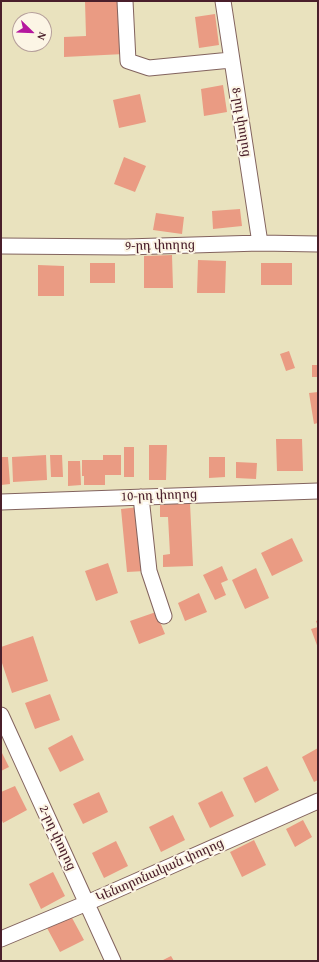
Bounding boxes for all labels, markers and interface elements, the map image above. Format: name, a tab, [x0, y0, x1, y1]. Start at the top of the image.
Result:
north arrow	[12, 12, 52, 52]
text: N	[33, 30, 51, 43]
street label: 8-րդ փողոց	[228, 86, 254, 158]
street label: 9-րդ փողոց	[125, 238, 195, 254]
street label: 10-րդ փողոց	[121, 487, 197, 505]
street label: 2-րդ փողոց	[35, 803, 79, 873]
street label: Կենտրոնական փողոց	[94, 836, 226, 906]

